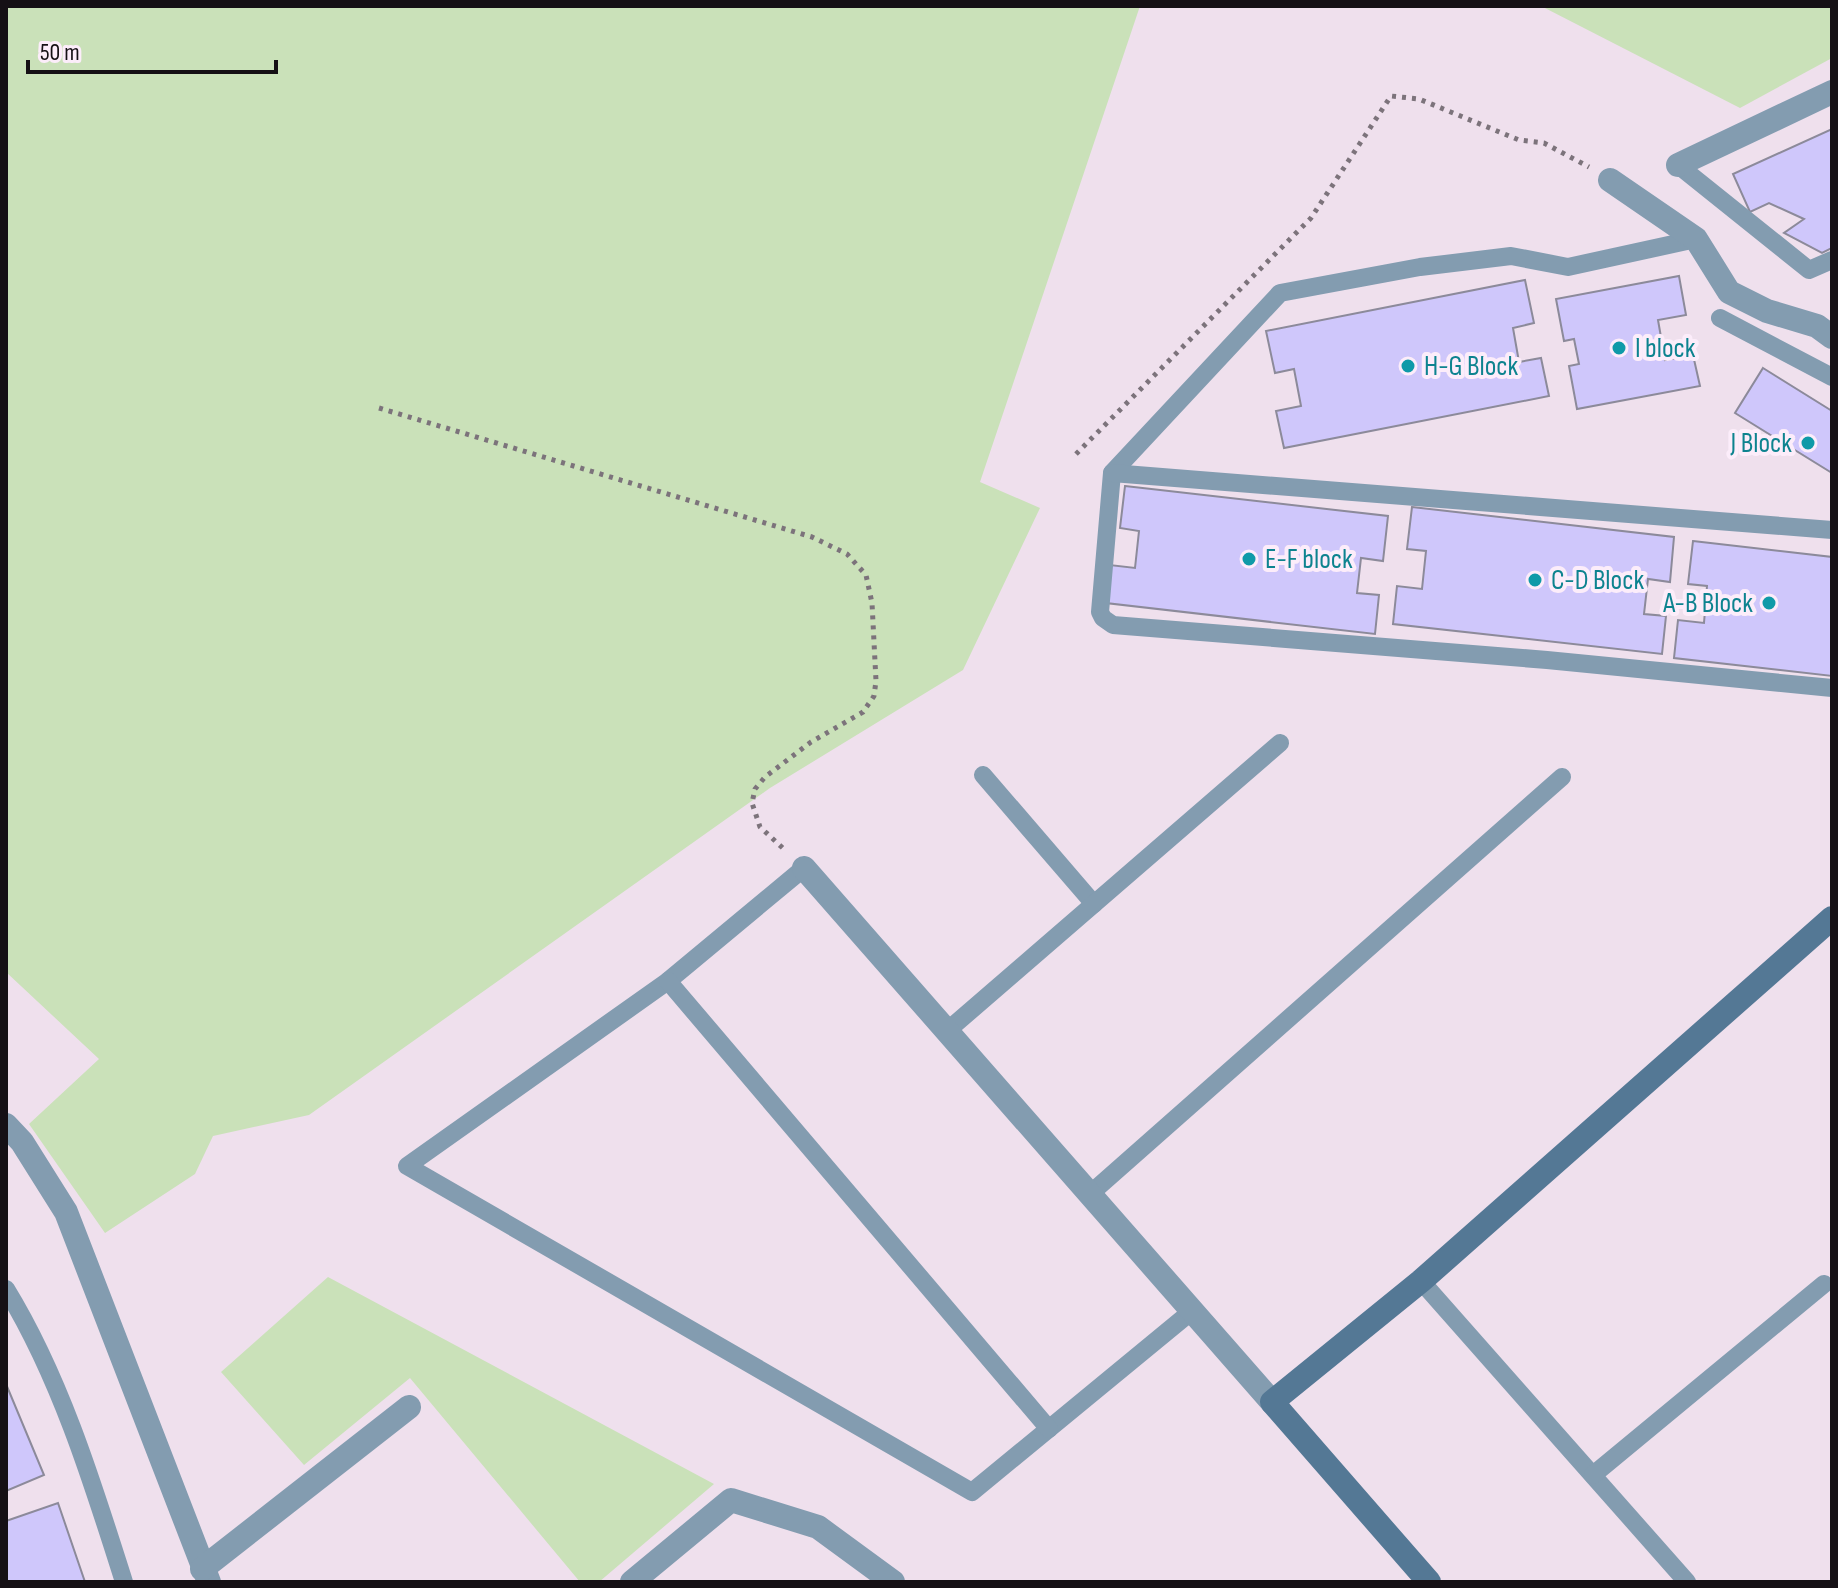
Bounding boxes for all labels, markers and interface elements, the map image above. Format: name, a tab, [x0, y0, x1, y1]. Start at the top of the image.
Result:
scale bar	[28, 24, 276, 74]
text: 50 m	[40, 38, 80, 67]
place label: I block	[1635, 332, 1696, 365]
marker: I block	[1610, 339, 1628, 357]
place label: H-G Block	[1424, 350, 1518, 383]
marker: H-G Block	[1399, 357, 1417, 375]
place label: J Block	[1730, 427, 1792, 460]
marker: J Block	[1799, 434, 1817, 452]
place label: E-F block	[1265, 543, 1353, 576]
marker: E-F block	[1240, 550, 1258, 568]
place label: C-D Block	[1551, 564, 1644, 597]
marker: C-D Block	[1526, 571, 1544, 589]
place label: A-B Block	[1662, 587, 1753, 620]
marker: A-B Block	[1760, 594, 1778, 612]

